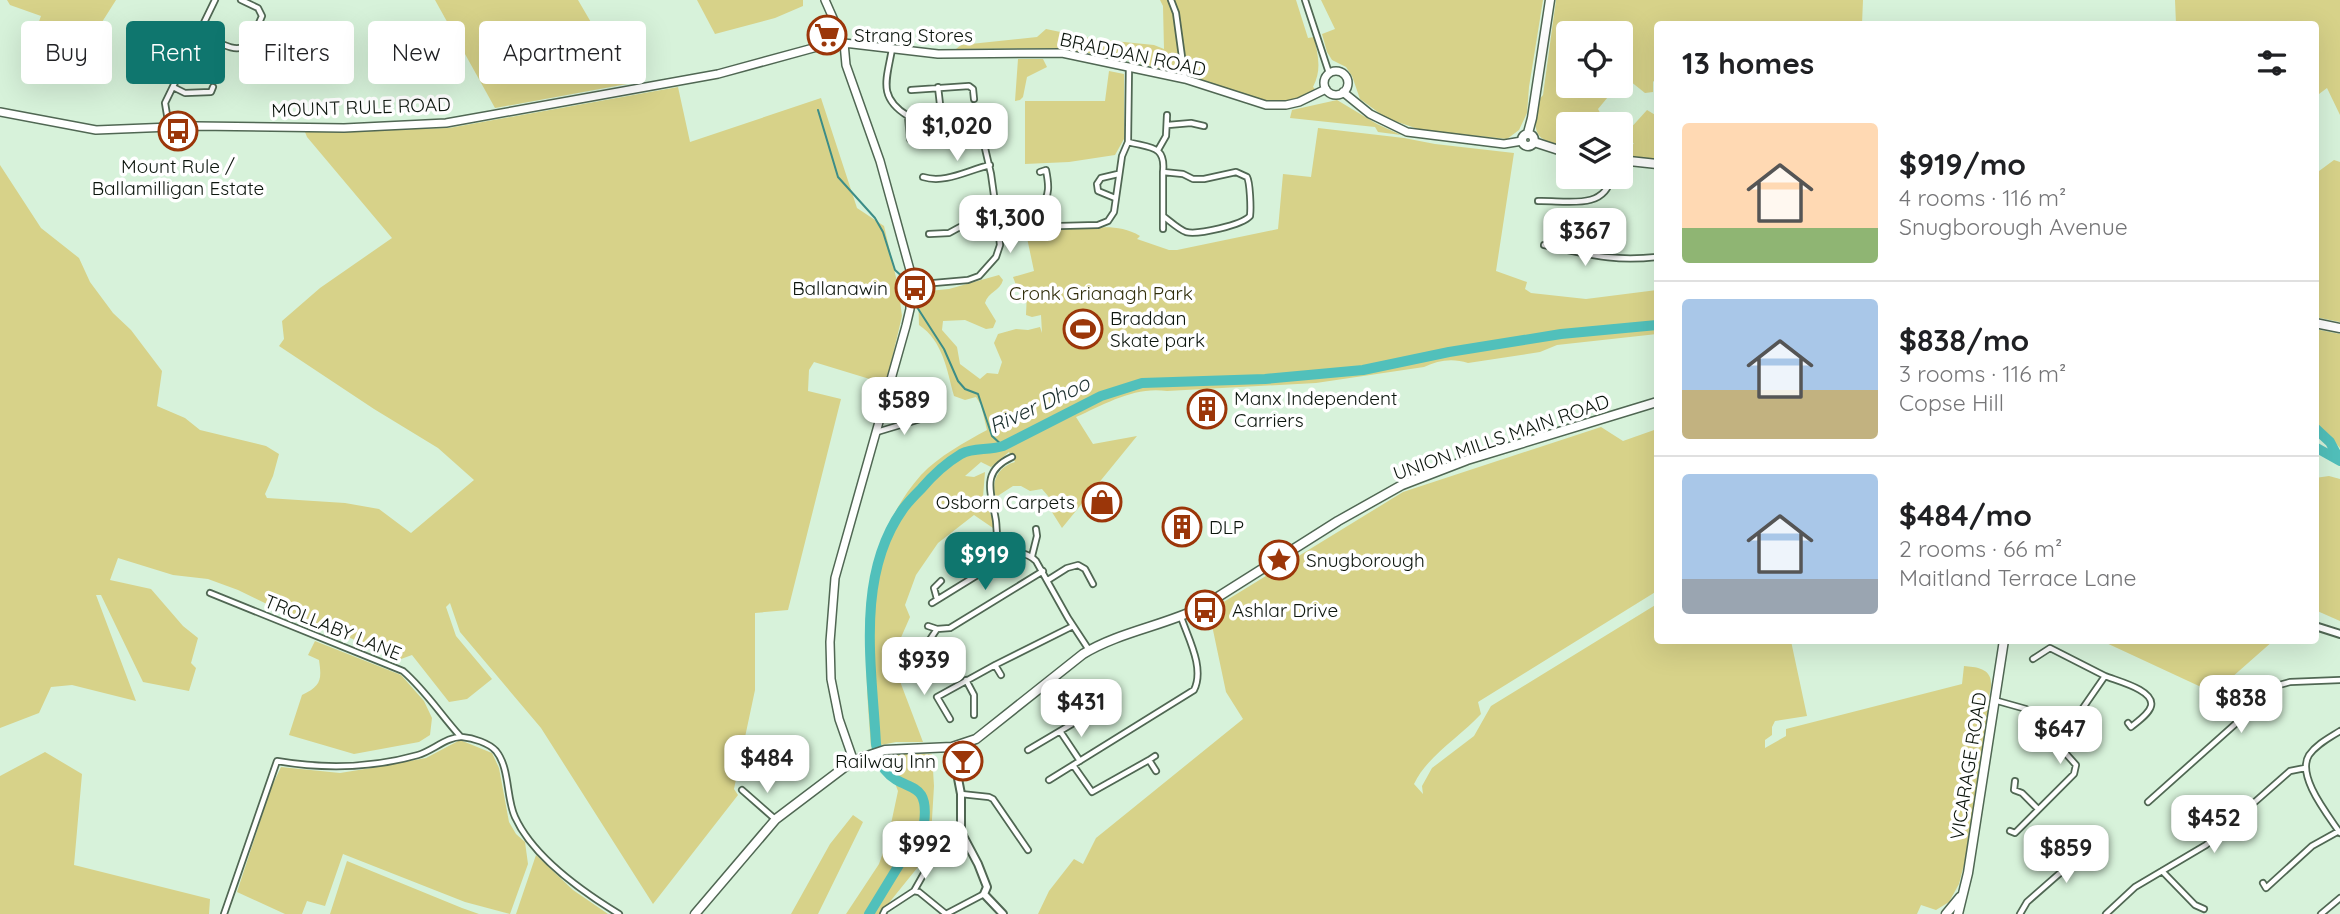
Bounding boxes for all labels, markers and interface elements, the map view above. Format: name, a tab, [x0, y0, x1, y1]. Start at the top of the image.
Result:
supermarket icon: Strang Stores	[806, 14, 848, 56]
chip: Buy	[21, 21, 112, 84]
chip: Rent	[126, 21, 225, 84]
chip: Filters	[239, 21, 354, 84]
chip: New	[368, 21, 465, 84]
chip: Apartment	[479, 21, 646, 84]
map controls	[1556, 21, 1633, 189]
button: locate	[1556, 21, 1633, 98]
place label: Strang Stores	[854, 23, 973, 47]
street label: BRADDAN ROAD	[1058, 27, 1208, 81]
text: 13 homes	[1682, 44, 1814, 82]
icon: filters	[2253, 44, 2291, 82]
street label: MOUNT RULE ROAD	[271, 92, 451, 122]
pin: $1,020	[900, 104, 1014, 163]
bus stop icon: Mount Rule / Ballamilligan Estate	[157, 110, 199, 152]
text: $1,020	[922, 111, 992, 140]
button: layers	[1556, 112, 1633, 189]
text: $919/mo	[1899, 145, 2026, 183]
icon: home	[1738, 151, 1822, 235]
place label: Mount Rule / Ballamilligan Estate	[92, 154, 264, 200]
text: 4 rooms · 116 m²	[1899, 183, 2066, 212]
pin: $1,300	[953, 196, 1067, 255]
text: $1,300	[975, 203, 1045, 232]
pin: $367	[1544, 208, 1626, 268]
text: Snugborough Avenue	[1899, 212, 2128, 241]
text: $367	[1559, 216, 1611, 245]
bus stop icon: Ballanawin	[894, 267, 936, 309]
place label: Ballanawin	[792, 276, 888, 300]
park label: Cronk Grianagh Park	[1009, 281, 1193, 305]
place label: Braddan Skate park	[1110, 306, 1205, 352]
sports icon: Braddan Skate park	[1062, 308, 1104, 350]
text: $838/mo	[1899, 321, 2029, 359]
icon: home	[1738, 327, 1822, 411]
text: 3 rooms · 116 m²	[1899, 359, 2066, 388]
water label: River Dhoo	[985, 369, 1094, 439]
pin: $589	[863, 378, 945, 437]
text: $589	[878, 385, 930, 414]
place label: Manx Independent Carriers	[1234, 386, 1397, 432]
building icon: Manx Independent Carriers	[1186, 388, 1228, 430]
text: Copse Hill	[1899, 388, 2004, 417]
street label: UNION MILLS MAIN ROAD	[1390, 389, 1612, 485]
shop icon: Osborn Carpets	[1081, 481, 1123, 523]
place label: Osborn Carpets	[936, 490, 1075, 514]
text: $484/mo	[1899, 496, 2032, 534]
icon: home	[1738, 502, 1822, 586]
building icon: DLP	[1161, 506, 1203, 548]
place label: DLP	[1209, 515, 1244, 539]
pin: $919	[944, 532, 1026, 592]
text: 2 rooms · 66 m²	[1899, 534, 2062, 563]
place icon: Snugborough	[1258, 539, 1300, 581]
text: $919	[961, 540, 1009, 569]
place label: Snugborough	[1306, 548, 1425, 572]
text: Maitland Terrace Lane	[1899, 563, 2137, 592]
street label: TROLLABY LANE	[261, 589, 405, 665]
bus stop icon: Ashlar Drive	[1184, 589, 1226, 631]
place label: Ashlar Drive	[1232, 598, 1338, 622]
pin: $939	[883, 638, 965, 697]
text: $939	[898, 645, 950, 674]
pin: $838	[2200, 676, 2282, 735]
pin: $431	[1040, 680, 1122, 739]
text: $838	[2215, 683, 2267, 712]
text: $431	[1057, 687, 1105, 716]
street label: VICARAGE ROAD	[1944, 690, 1992, 842]
pin: $647	[2019, 706, 2101, 766]
text: $647	[2034, 714, 2086, 743]
pin: $484	[726, 736, 808, 795]
bar icon: Railway Inn	[942, 740, 984, 782]
text: $484	[740, 743, 794, 772]
place label: Railway Inn	[835, 749, 936, 773]
pin: $452	[2173, 796, 2255, 855]
text: $452	[2187, 803, 2241, 832]
pin: $992	[884, 822, 966, 881]
pin: $859	[2025, 826, 2107, 885]
text: $992	[899, 829, 951, 858]
text: $859	[2040, 833, 2092, 862]

